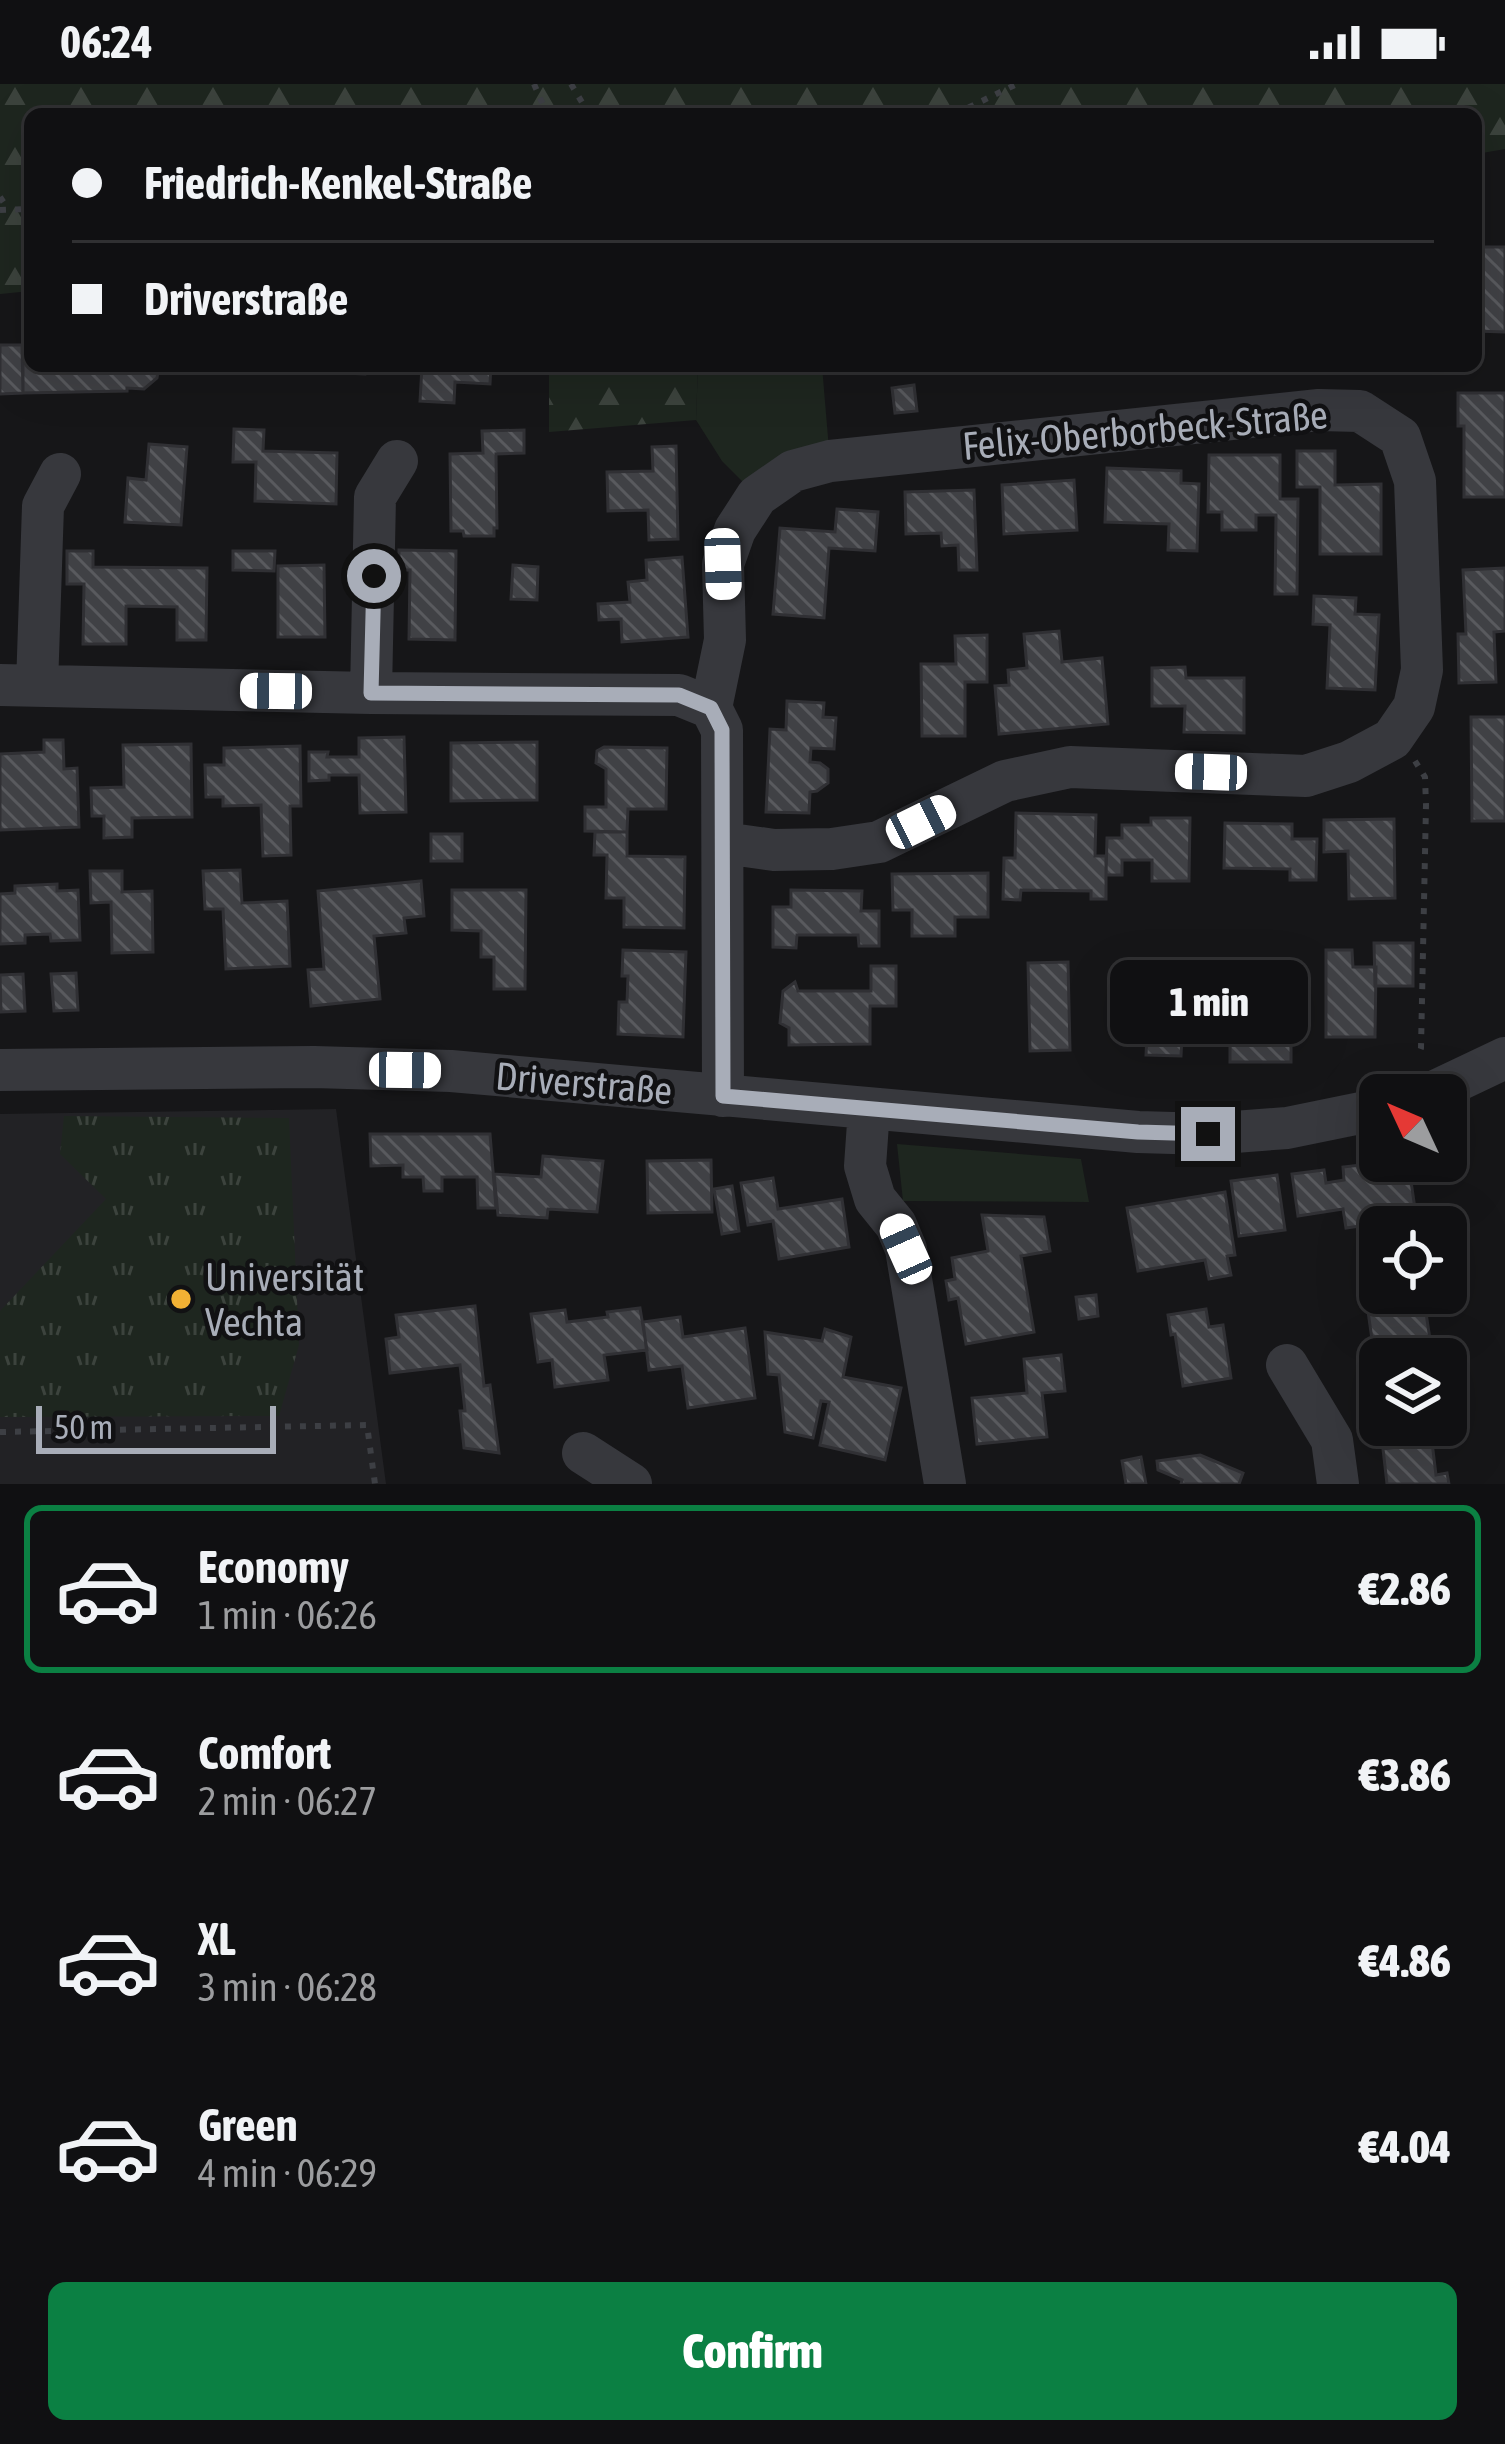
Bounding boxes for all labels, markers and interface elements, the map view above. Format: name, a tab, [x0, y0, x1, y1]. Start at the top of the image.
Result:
text: 06:24	[60, 16, 153, 68]
text: Friedrich-Kenkel-Straße	[144, 157, 532, 209]
text: Driverstraße	[144, 273, 348, 325]
street label: Felix-Oberborbeck-Straße	[961, 392, 1329, 468]
car	[704, 527, 742, 601]
route start	[347, 549, 401, 603]
car	[240, 672, 312, 710]
car	[1174, 753, 1248, 791]
car	[881, 790, 961, 854]
callout: 1 min	[1109, 960, 1307, 1044]
text: 1 min	[1169, 980, 1249, 1024]
car	[369, 1051, 441, 1089]
street label: Driverstraße	[494, 1053, 674, 1113]
north arrow	[1359, 1074, 1467, 1182]
map controls	[1359, 1074, 1467, 1446]
route end	[1181, 1107, 1235, 1161]
button: locate	[1359, 1206, 1467, 1314]
car	[875, 1209, 937, 1289]
place label: Universität Vechta	[205, 1255, 364, 1344]
marker: Universität Vechta	[168, 1286, 194, 1312]
button: layers	[1359, 1338, 1467, 1446]
scale bar	[36, 1400, 276, 1453]
text: 50 m	[54, 1408, 113, 1446]
icon: car	[54, 1535, 162, 1643]
text: Economy	[198, 1541, 349, 1593]
text: €2.86	[1359, 1563, 1451, 1615]
text: 1 min · 06:26	[198, 1593, 377, 1637]
icon: car	[54, 1721, 162, 1829]
text: Comfort	[198, 1727, 331, 1779]
text: €3.86	[1359, 1749, 1451, 1801]
text: 2 min · 06:27	[198, 1779, 377, 1823]
icon: car	[54, 1907, 162, 2015]
text: XL	[198, 1913, 236, 1965]
text: €4.86	[1359, 1935, 1451, 1987]
text: 3 min · 06:28	[198, 1965, 377, 2009]
icon: car	[54, 2093, 162, 2201]
text: Green	[198, 2099, 298, 2151]
text: €4.04	[1359, 2121, 1451, 2173]
text: 4 min · 06:29	[198, 2151, 377, 2195]
button: Confirm	[48, 2282, 1457, 2420]

